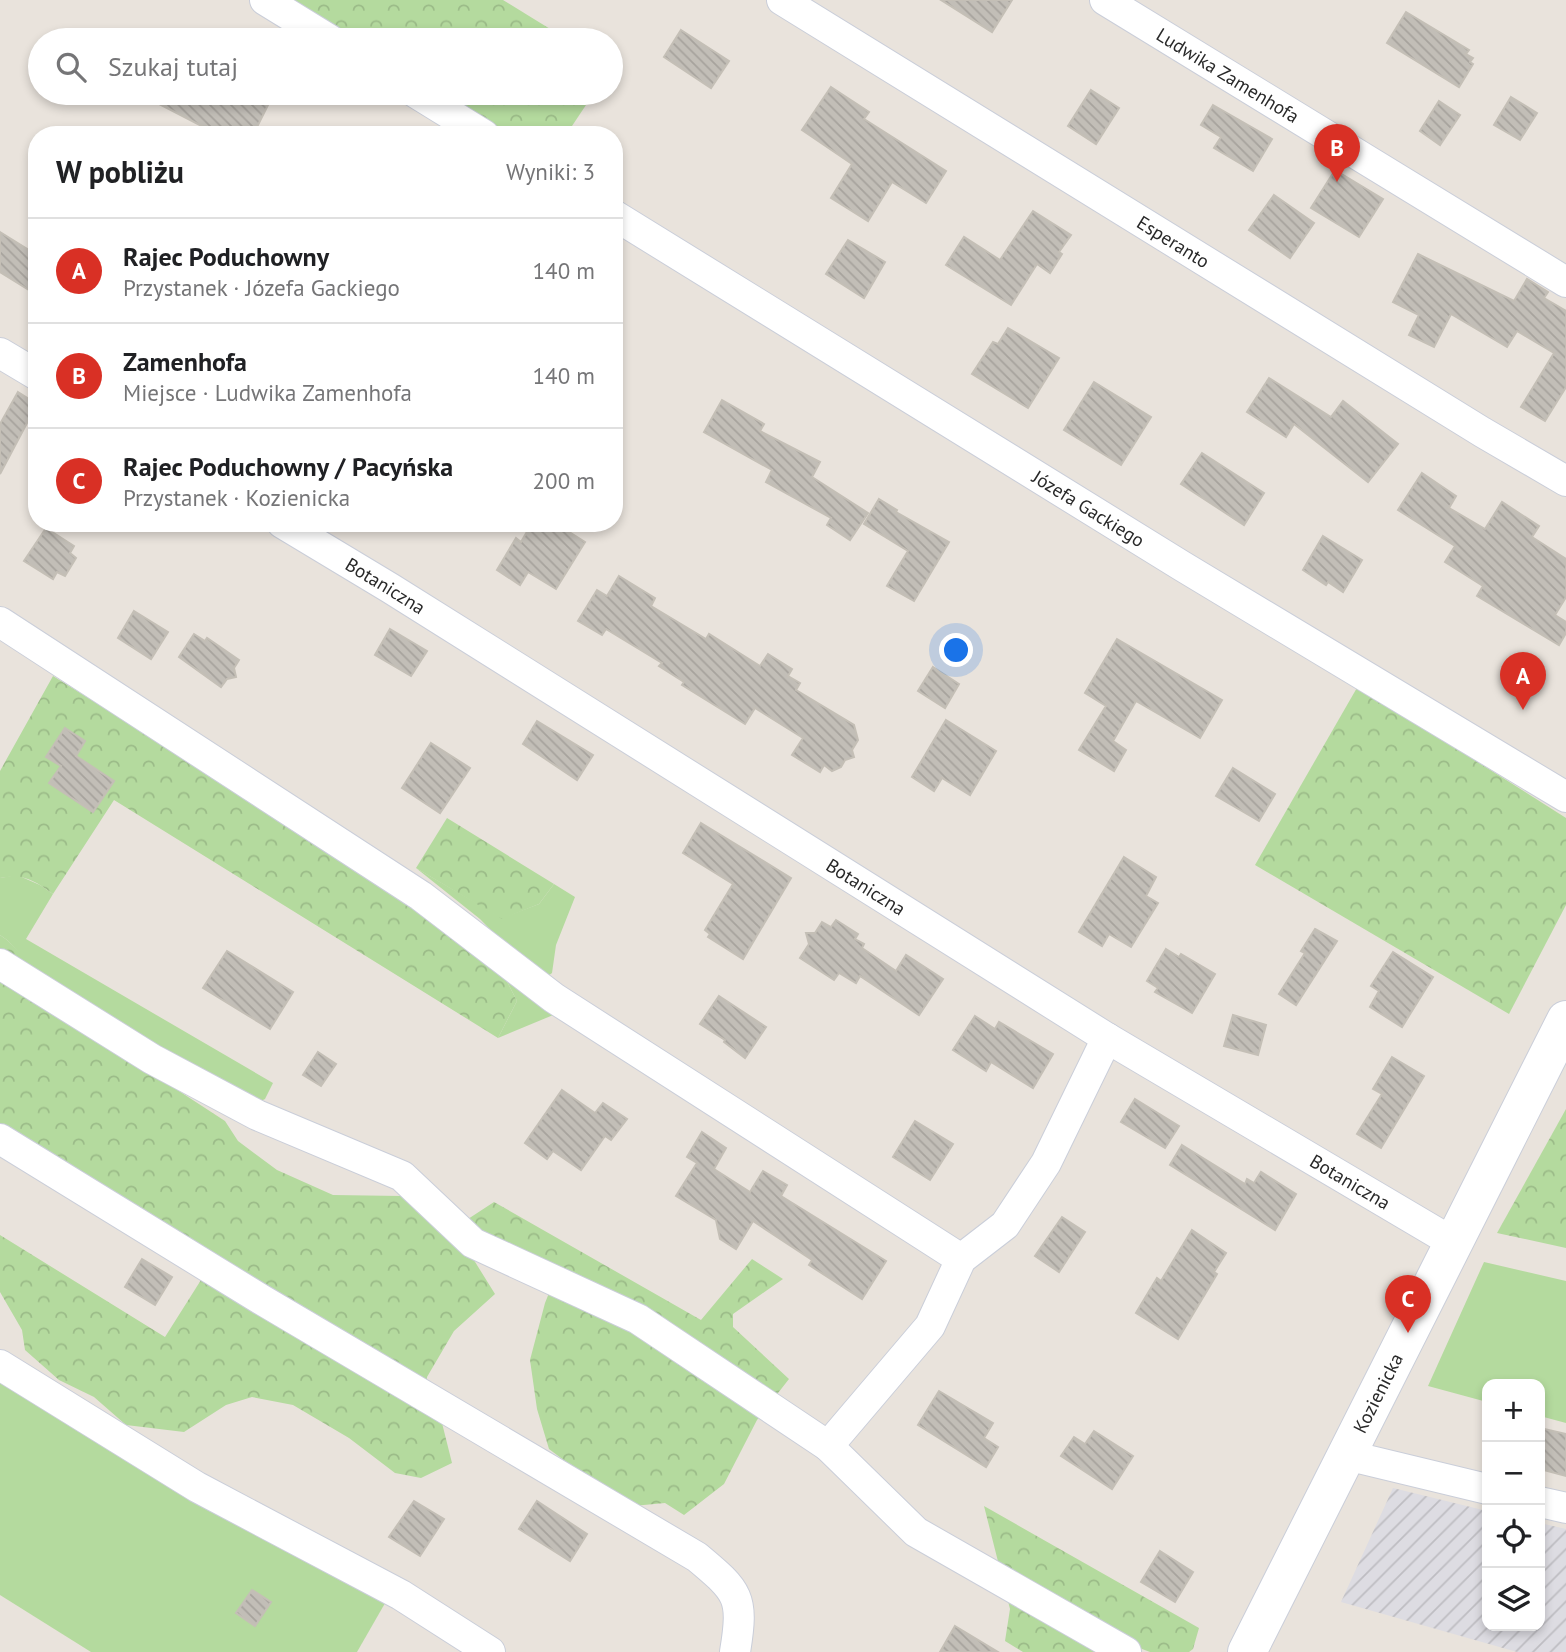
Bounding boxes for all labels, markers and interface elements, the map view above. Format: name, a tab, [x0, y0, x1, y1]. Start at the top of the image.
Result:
street label: Ludwika Zamenhofa	[1152, 22, 1304, 128]
search box	[28, 28, 623, 105]
icon: search	[52, 48, 90, 86]
text: Szukaj tutaj	[108, 50, 238, 83]
pin: B	[1314, 124, 1360, 182]
text: W pobliżu	[56, 152, 184, 191]
text: Wyniki: 3	[506, 157, 595, 186]
street label: Esperanto	[1133, 210, 1214, 273]
text: Rajec Poduchowny	[123, 240, 329, 273]
text: A	[72, 256, 86, 285]
text: 140 m	[533, 256, 595, 285]
text: Przystanek · Józefa Gackiego	[123, 273, 400, 302]
text: Zamenhofa	[123, 345, 247, 378]
text: B	[72, 361, 86, 390]
text: 140 m	[533, 361, 595, 390]
text: Miejsce · Ludwika Zamenhofa	[123, 378, 412, 407]
text: Rajec Poduchowny / Pacyńska	[123, 450, 453, 483]
street label: Józefa Gackiego	[1027, 464, 1149, 552]
text: C	[73, 466, 85, 495]
text: 200 m	[533, 466, 595, 495]
text: Przystanek · Kozienicka	[123, 483, 350, 512]
street label: Botaniczna	[341, 552, 430, 619]
your location	[939, 633, 973, 667]
pin: A	[1500, 652, 1546, 710]
street label: Botaniczna	[822, 853, 910, 921]
street label: Botaniczna	[1306, 1149, 1395, 1215]
pin: C	[1385, 1275, 1431, 1333]
street label: Kozienicka	[1347, 1349, 1408, 1437]
map controls	[1482, 1379, 1545, 1631]
button: +	[1482, 1379, 1545, 1442]
button: −	[1482, 1442, 1545, 1505]
button: locate	[1482, 1505, 1545, 1568]
button: layers	[1482, 1568, 1545, 1631]

